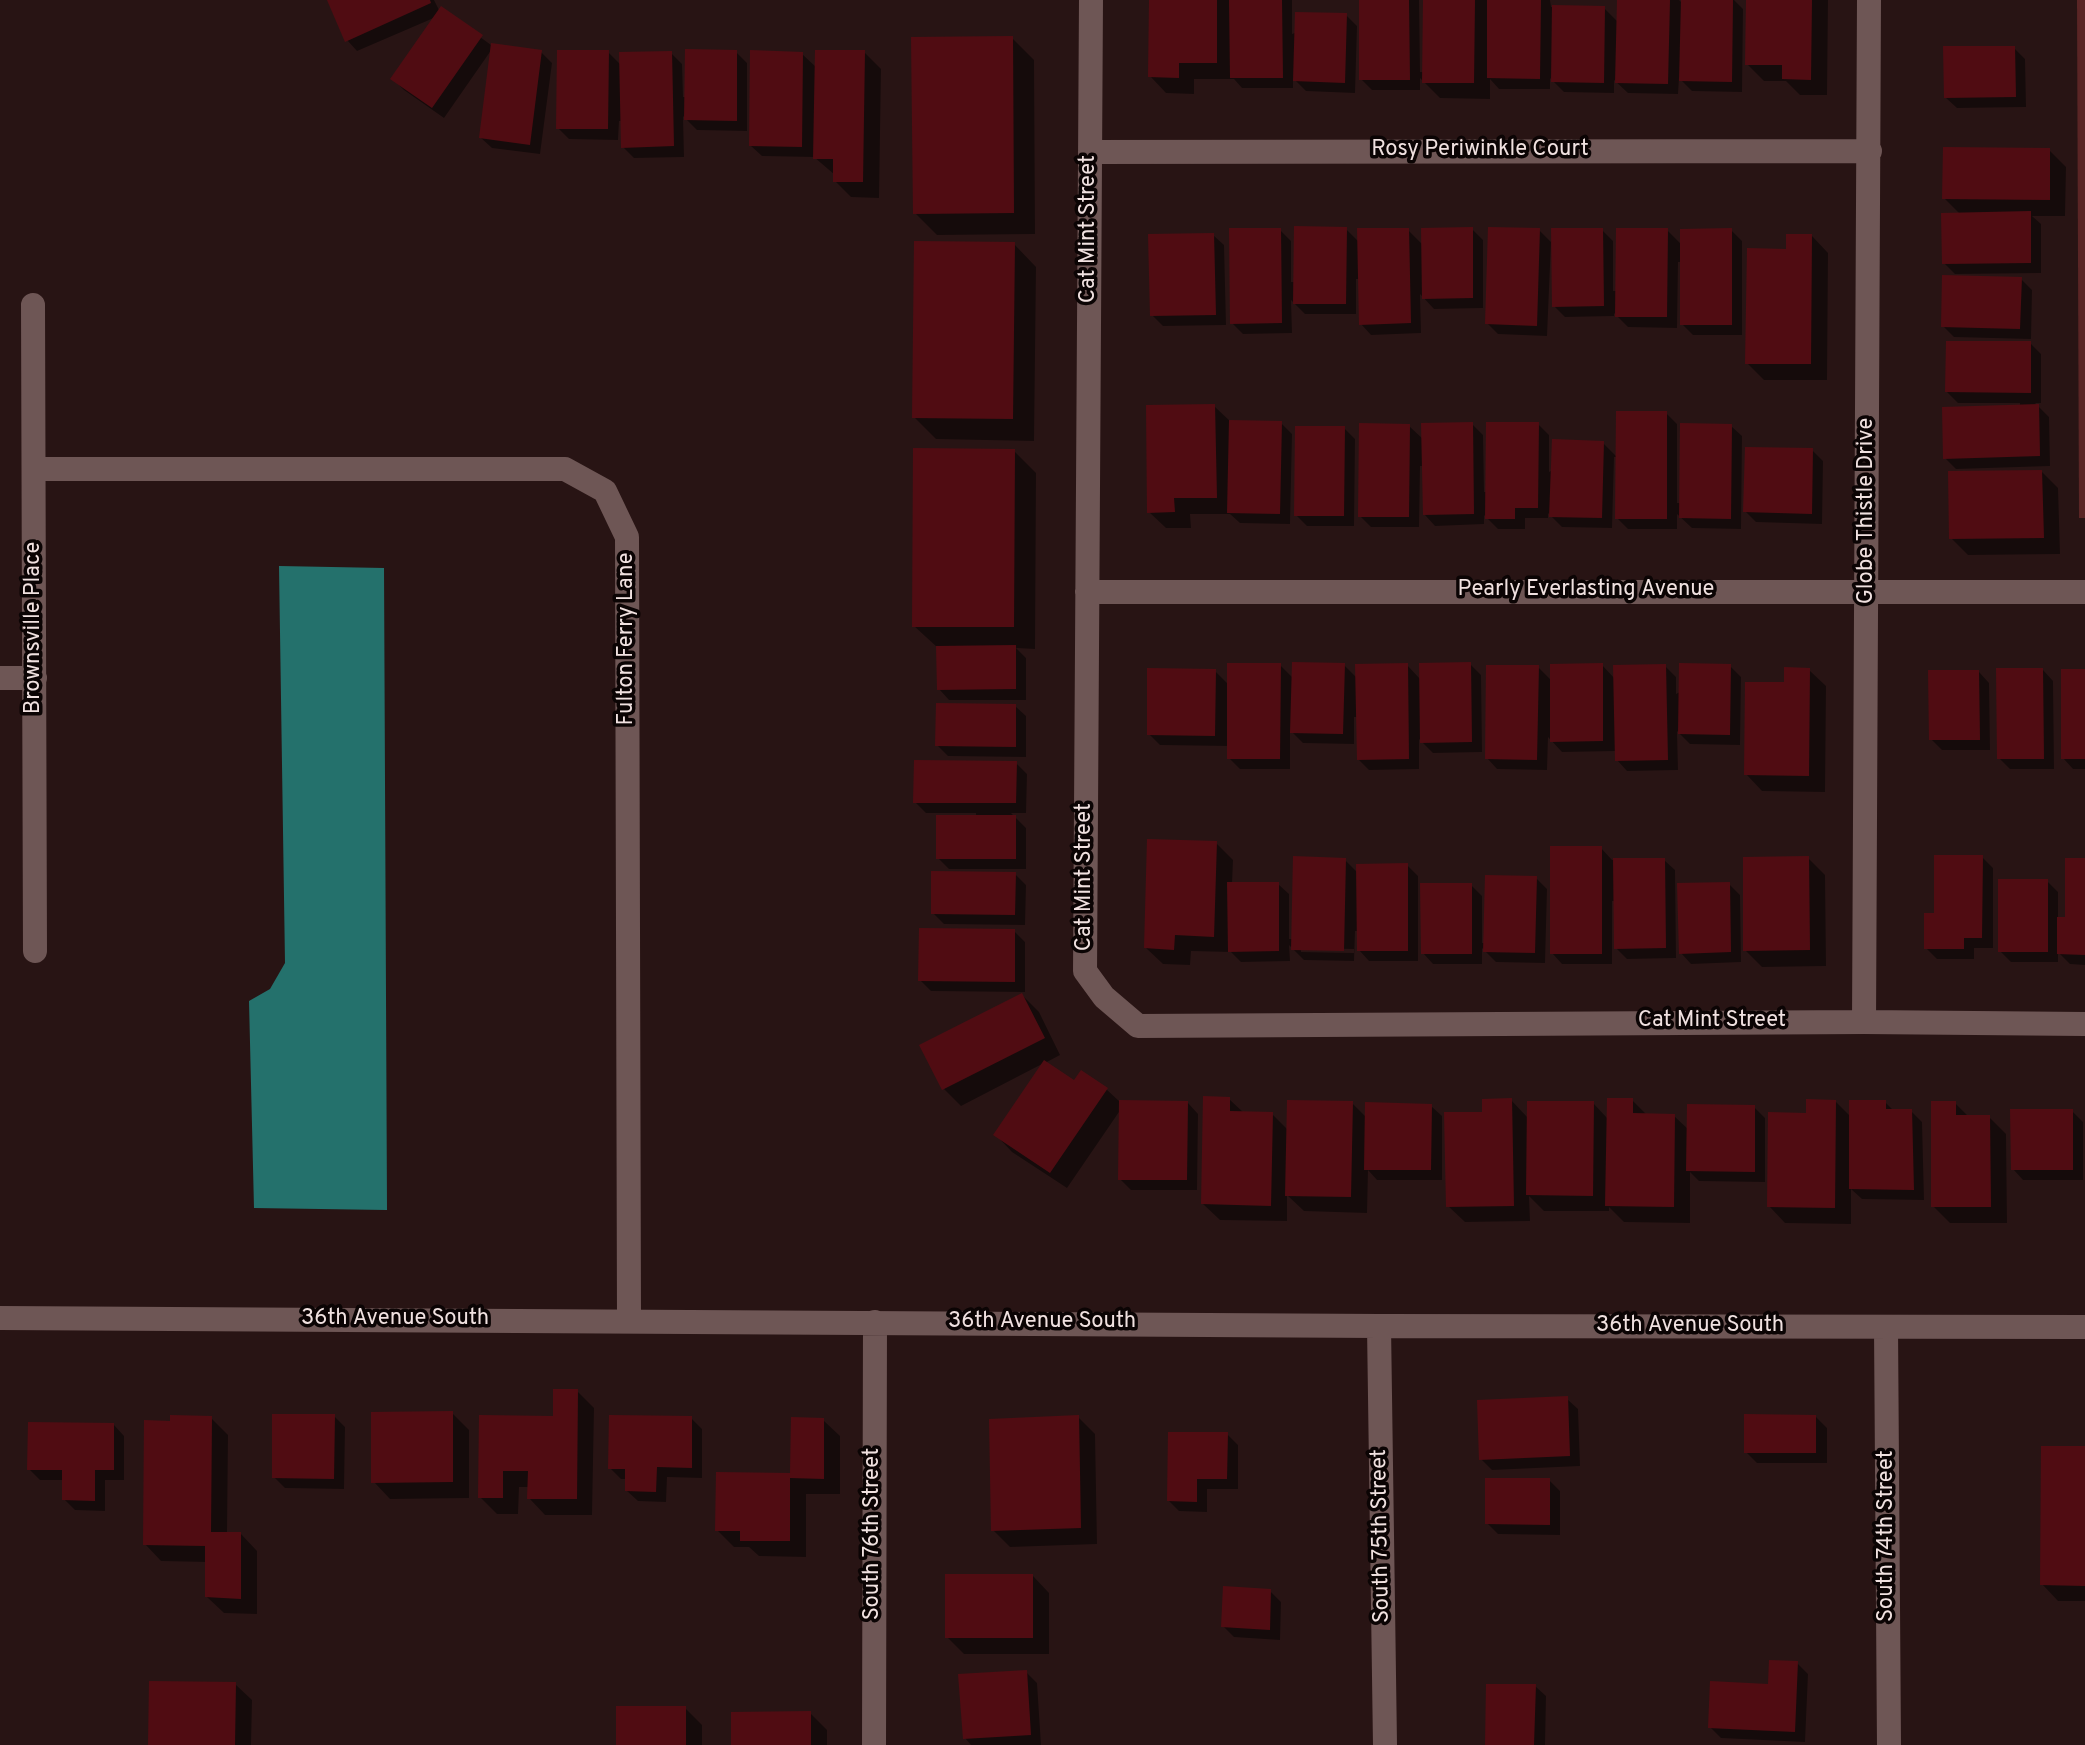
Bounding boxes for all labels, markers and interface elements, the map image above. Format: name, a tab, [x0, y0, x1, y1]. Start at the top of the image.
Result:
street label: Rosy Periwinkle Court	[1371, 138, 1589, 164]
street label: Cat Mint Street	[1077, 155, 1103, 303]
street label: Globe Thistle Drive	[1855, 418, 1881, 604]
street label: Brownsville Place	[22, 542, 48, 714]
street label: Fulton Ferry Lane	[615, 553, 641, 725]
street label: Pearly Everlasting Avenue	[1458, 578, 1714, 604]
street label: Cat Mint Street	[1073, 803, 1099, 951]
street label: Cat Mint Street	[1638, 1009, 1786, 1035]
street label: 36th Avenue South	[301, 1307, 489, 1333]
street label: 36th Avenue South	[948, 1310, 1136, 1336]
street label: 36th Avenue South	[1596, 1314, 1784, 1340]
street label: South 76th Street	[861, 1448, 887, 1620]
street label: South 75th Street	[1367, 1449, 1397, 1623]
street label: South 74th Street	[1875, 1450, 1901, 1622]

